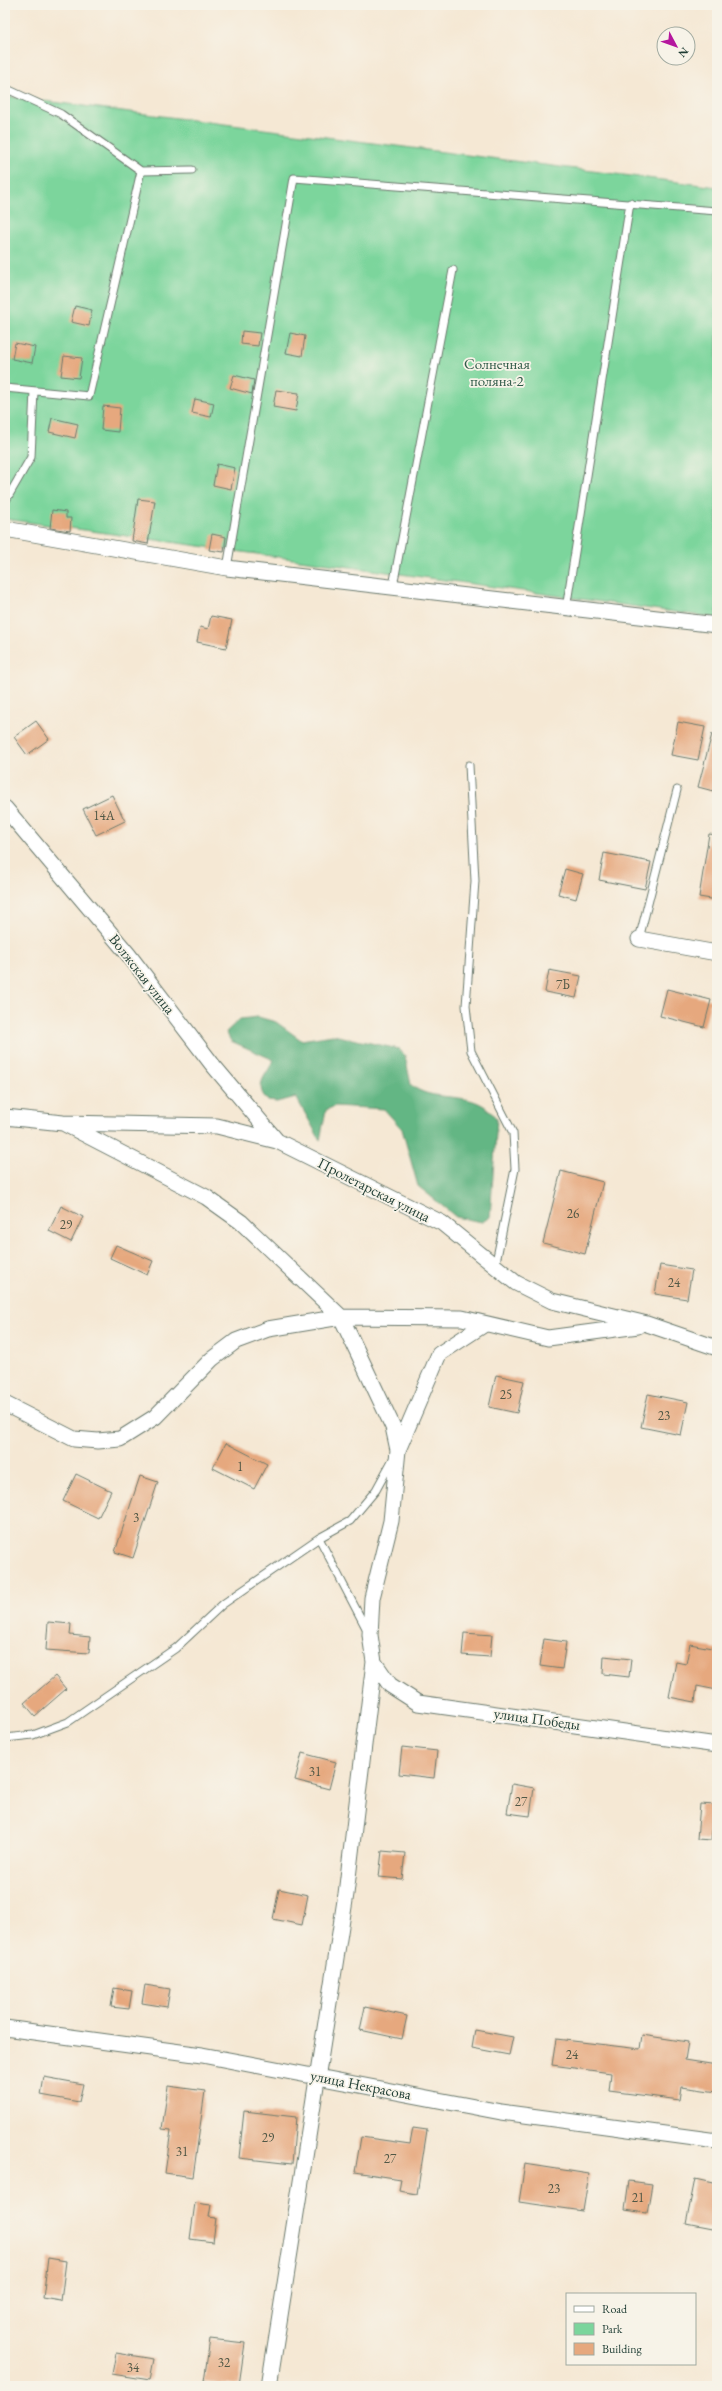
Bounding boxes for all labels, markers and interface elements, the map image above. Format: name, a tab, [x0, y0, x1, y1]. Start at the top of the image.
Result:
north arrow	[656, 26, 696, 66]
text: N	[675, 45, 692, 61]
park label: Солнечная поляна-2	[464, 354, 530, 390]
house number: 14А	[93, 807, 116, 824]
street label: Волжская улица	[105, 930, 180, 1018]
house number: 7Б	[556, 976, 570, 993]
street label: Пролетарская улица	[315, 1153, 434, 1226]
house number: 26	[567, 1205, 579, 1222]
house number: 29	[60, 1216, 73, 1233]
house number: 24	[668, 1274, 681, 1291]
house number: 25	[500, 1386, 512, 1403]
house number: 23	[658, 1407, 670, 1424]
house number: 1	[237, 1458, 243, 1475]
house number: 3	[133, 1509, 139, 1526]
street label: улица Победы	[493, 1703, 581, 1734]
house number: 31	[309, 1763, 321, 1780]
house number: 27	[515, 1793, 528, 1810]
house number: 24	[566, 2046, 579, 2063]
street label: улица Некрасова	[309, 2065, 413, 2104]
house number: 29	[262, 2129, 275, 2146]
house number: 31	[176, 2143, 188, 2160]
house number: 27	[384, 2150, 397, 2167]
house number: 23	[548, 2180, 560, 2197]
house number: 21	[632, 2189, 644, 2206]
legend	[566, 2293, 696, 2365]
text: Road	[602, 2301, 628, 2317]
text: Park	[602, 2321, 623, 2337]
text: Building	[602, 2341, 643, 2357]
house number: 32	[218, 2354, 231, 2371]
house number: 34	[127, 2359, 140, 2376]

